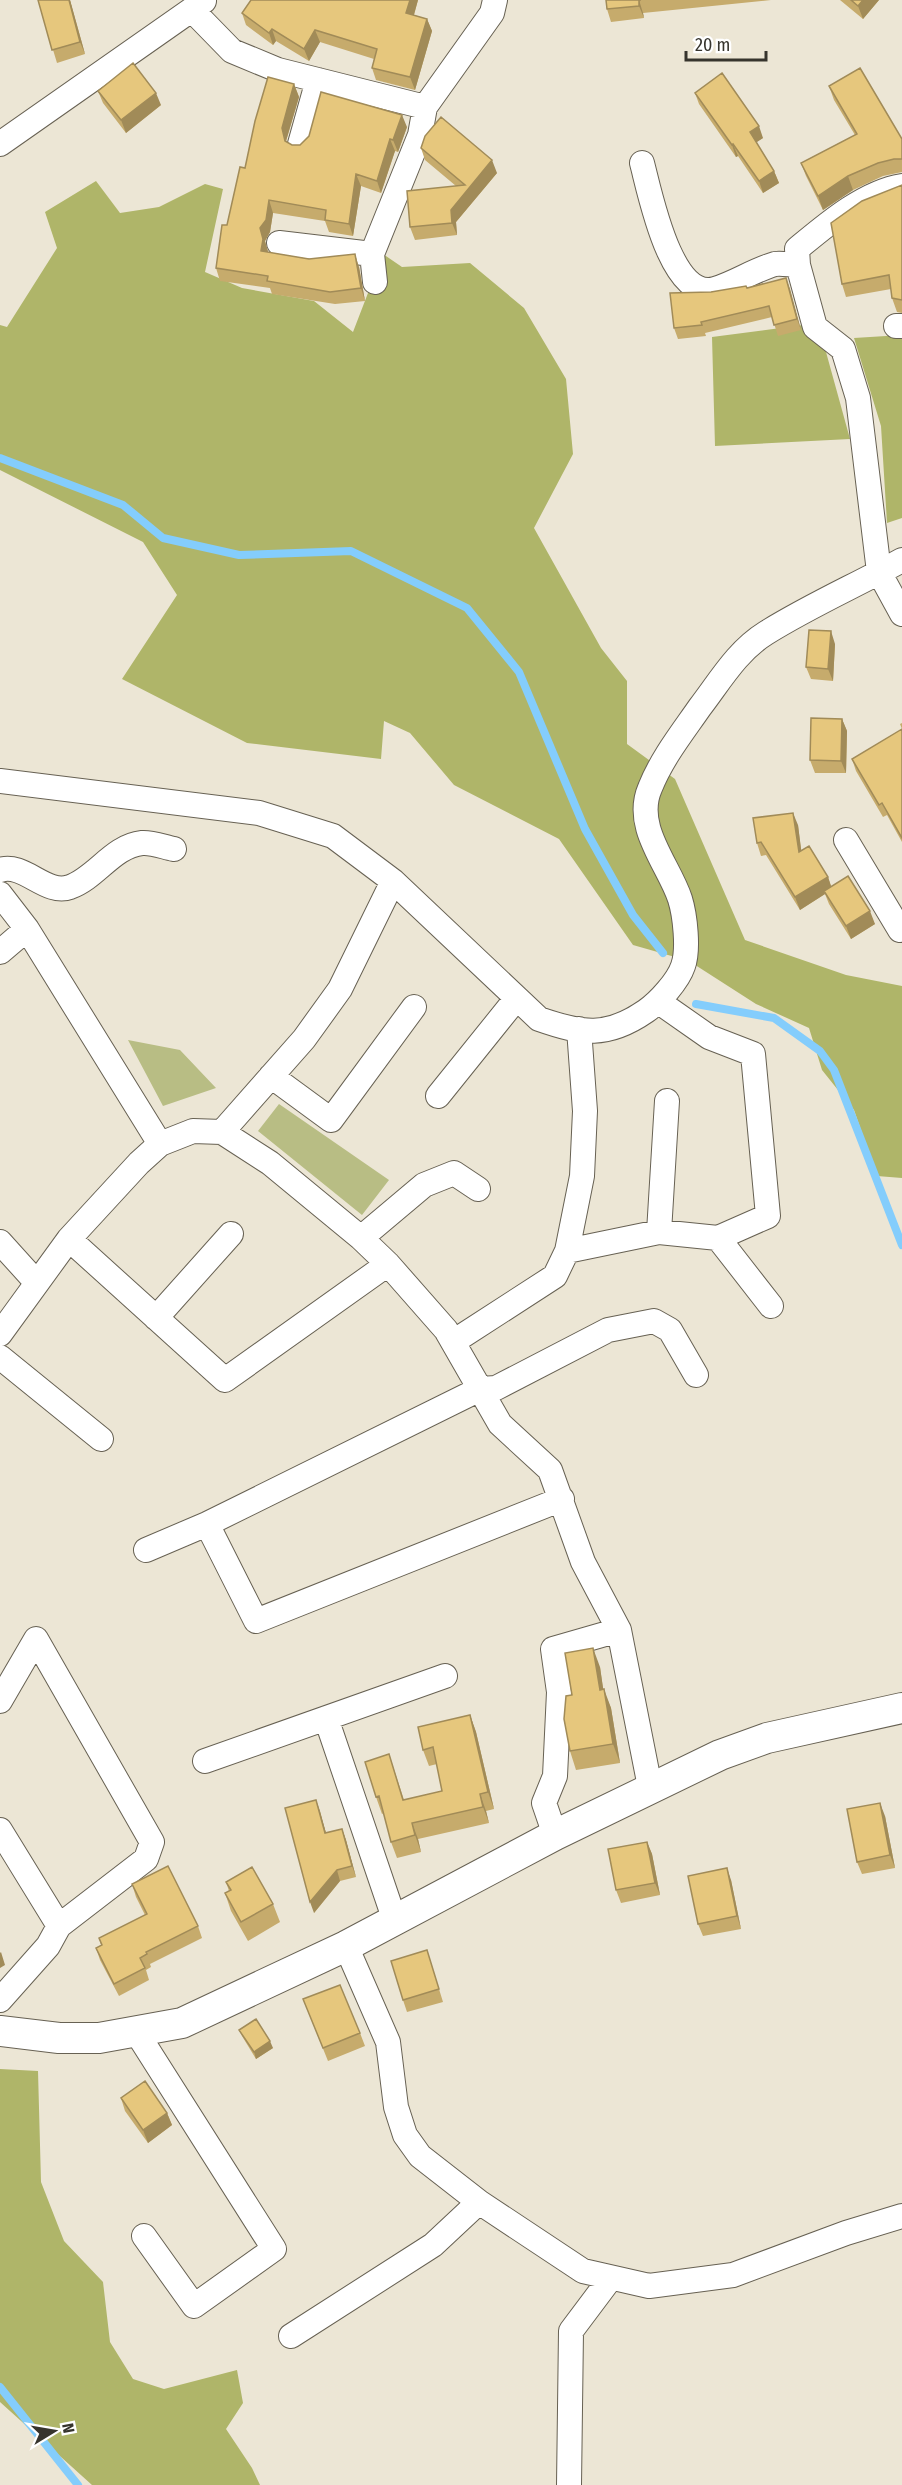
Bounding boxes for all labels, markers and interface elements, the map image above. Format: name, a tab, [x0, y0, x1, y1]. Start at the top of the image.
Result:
scale bar	[686, 24, 766, 62]
text: 20 m	[695, 34, 730, 56]
north arrow	[24, 2401, 84, 2461]
text: N	[58, 2422, 78, 2435]

